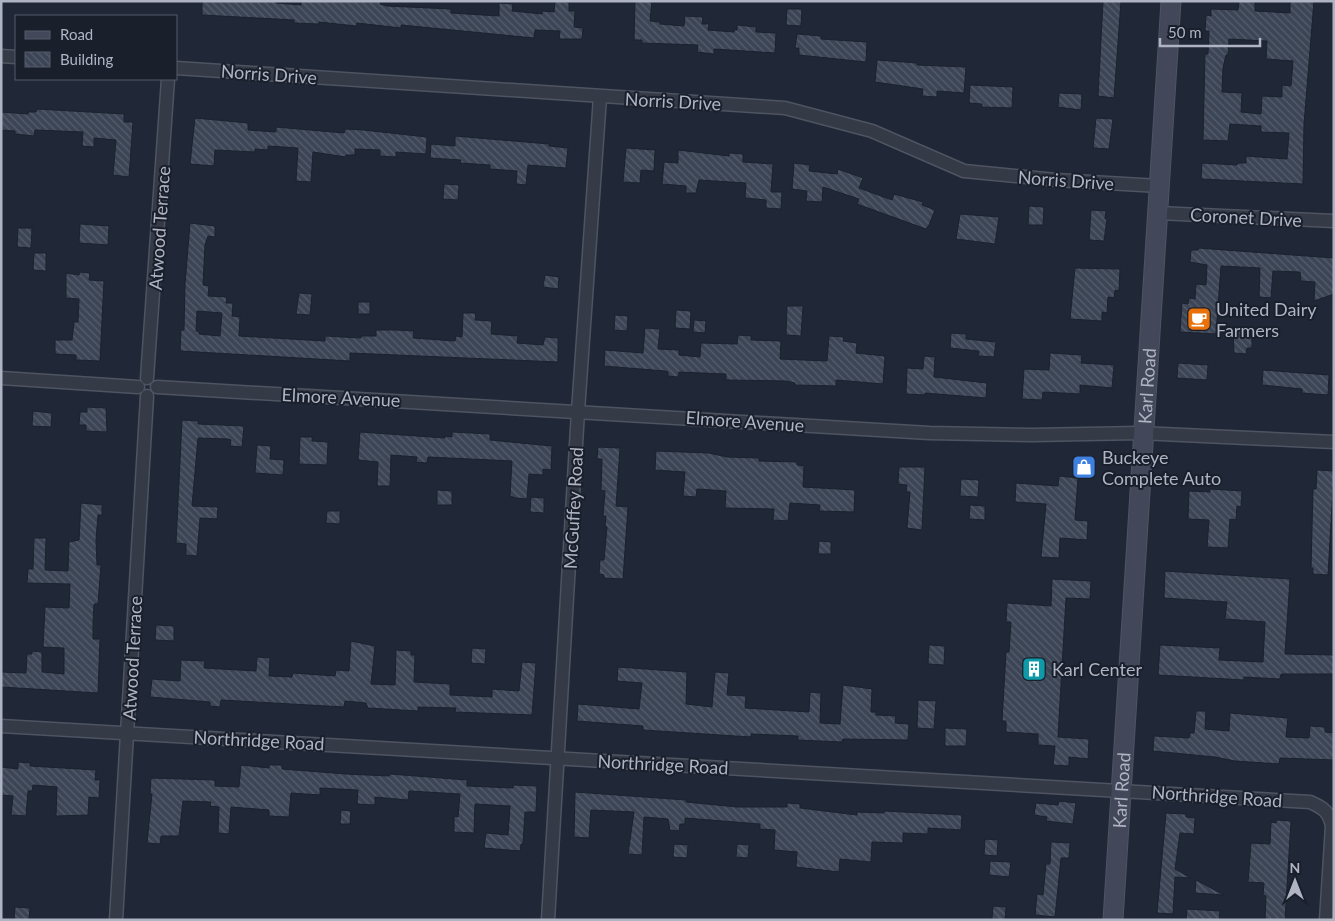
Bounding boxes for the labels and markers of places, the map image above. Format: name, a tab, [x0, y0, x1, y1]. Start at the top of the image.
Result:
place label: United Dairy Farmers	[1216, 298, 1317, 341]
cafe icon: United Dairy Farmers	[1186, 306, 1212, 332]
place label: Buckeye Complete Auto	[1102, 446, 1221, 489]
shop icon: Buckeye Complete Auto	[1071, 454, 1097, 480]
building icon: Karl Center	[1021, 656, 1047, 682]
place label: Karl Center	[1052, 658, 1142, 680]

